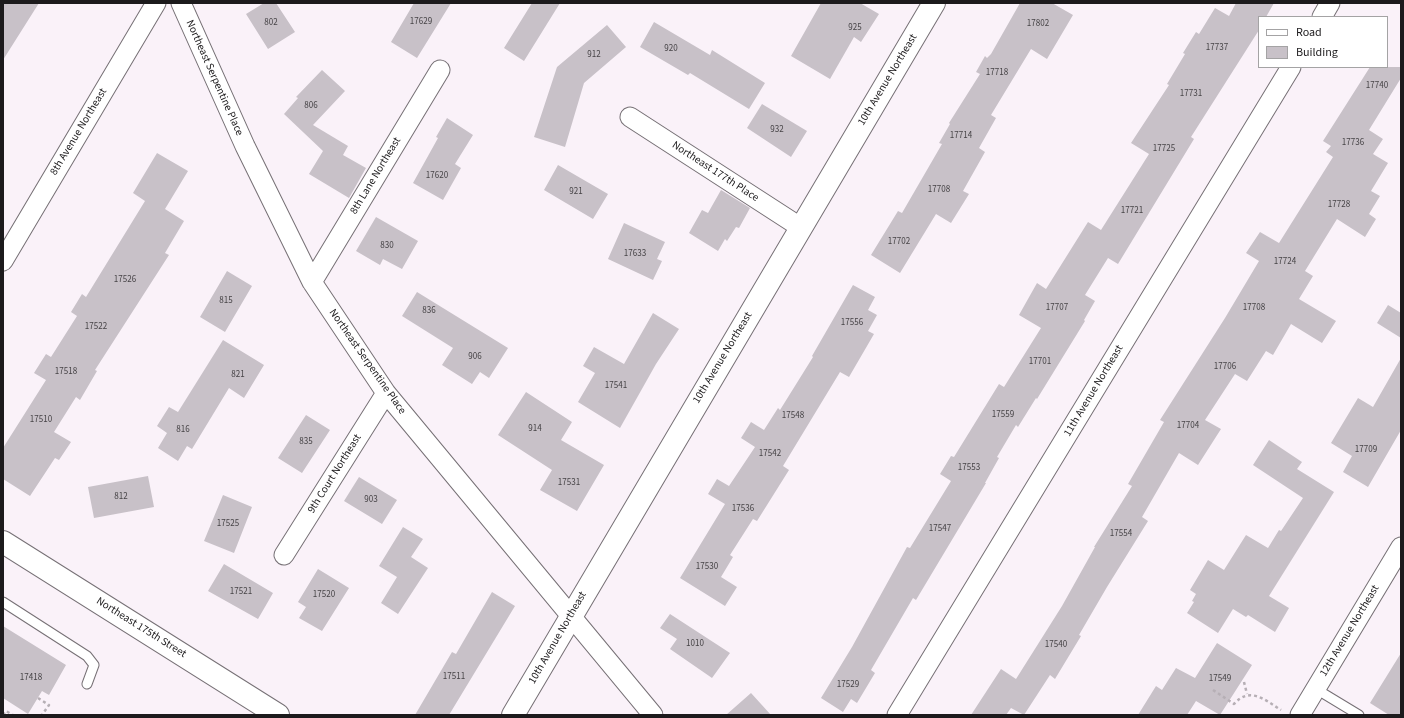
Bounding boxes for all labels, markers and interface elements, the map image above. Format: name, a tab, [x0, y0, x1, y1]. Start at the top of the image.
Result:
legend	[1258, 16, 1388, 68]
house number: 17629	[410, 17, 432, 27]
street label: Northeast Serpentine Place	[182, 18, 246, 138]
house number: 802	[264, 18, 278, 28]
house number: 17802	[1027, 19, 1049, 29]
house number: 925	[848, 23, 862, 33]
text: Road	[1296, 24, 1322, 41]
street label: 10th Avenue Northeast	[855, 32, 921, 128]
house number: 17737	[1206, 43, 1228, 53]
house number: 920	[664, 44, 678, 54]
text: Building	[1296, 44, 1338, 61]
house number: 912	[587, 50, 601, 60]
house number: 17718	[986, 68, 1008, 78]
house number: 17740	[1366, 81, 1388, 91]
street label: 8th Avenue Northeast	[48, 86, 110, 178]
house number: 17731	[1180, 89, 1202, 99]
house number: 806	[304, 101, 318, 111]
house number: 932	[770, 125, 784, 135]
house number: 17714	[950, 131, 972, 141]
street label: 8th Lane Northeast	[348, 135, 404, 217]
house number: 17736	[1342, 138, 1364, 148]
street label: Northeast 177th Place	[669, 139, 761, 205]
house number: 17725	[1153, 144, 1175, 154]
house number: 17620	[426, 171, 448, 181]
house number: 17708	[928, 185, 950, 195]
house number: 921	[569, 187, 583, 197]
house number: 17728	[1328, 200, 1350, 210]
house number: 17721	[1121, 206, 1143, 216]
house number: 17702	[888, 237, 910, 247]
house number: 830	[380, 241, 394, 251]
house number: 17633	[624, 249, 646, 259]
house number: 17724	[1274, 257, 1296, 267]
house number: 17526	[114, 275, 136, 285]
house number: 815	[219, 296, 233, 306]
house number: 17707	[1046, 303, 1068, 313]
house number: 17708	[1243, 303, 1265, 313]
house number: 836	[422, 306, 436, 316]
street label: Northeast Serpentine Place	[326, 307, 408, 417]
street label: 10th Avenue Northeast	[690, 310, 756, 406]
house number: 17556	[841, 318, 863, 328]
house number: 17522	[85, 322, 107, 332]
street label: 11th Avenue Northeast	[1061, 343, 1127, 439]
house number: 906	[468, 352, 482, 362]
house number: 17701	[1029, 357, 1051, 367]
house number: 17706	[1214, 362, 1236, 372]
house number: 17518	[55, 367, 77, 377]
house number: 821	[231, 370, 245, 380]
house number: 17541	[605, 381, 627, 391]
house number: 17559	[992, 410, 1014, 420]
house number: 17548	[782, 411, 804, 421]
house number: 17510	[30, 415, 52, 425]
house number: 17704	[1177, 421, 1199, 431]
house number: 914	[528, 424, 542, 434]
house number: 816	[176, 425, 190, 435]
street label: 9th Court Northeast	[305, 432, 365, 516]
house number: 835	[299, 437, 313, 447]
house number: 17709	[1355, 445, 1377, 455]
house number: 17542	[759, 449, 781, 459]
house number: 17553	[958, 463, 980, 473]
house number: 17531	[558, 478, 580, 488]
house number: 812	[114, 492, 128, 502]
house number: 903	[364, 495, 378, 505]
house number: 17536	[732, 504, 754, 514]
house number: 17525	[217, 519, 239, 529]
house number: 17547	[929, 524, 951, 534]
house number: 17554	[1110, 529, 1132, 539]
house number: 17530	[696, 562, 718, 572]
street label: 12th Avenue Northeast	[1317, 583, 1383, 679]
house number: 17521	[230, 587, 252, 597]
street label: 10th Avenue Northeast	[526, 589, 590, 687]
house number: 17520	[313, 590, 335, 600]
street label: Northeast 175th Street	[94, 595, 188, 661]
house number: 1010	[686, 639, 704, 649]
house number: 17540	[1045, 640, 1067, 650]
house number: 17511	[443, 672, 465, 682]
house number: 17418	[20, 673, 42, 683]
house number: 17549	[1209, 674, 1231, 684]
house number: 17529	[837, 680, 859, 690]

